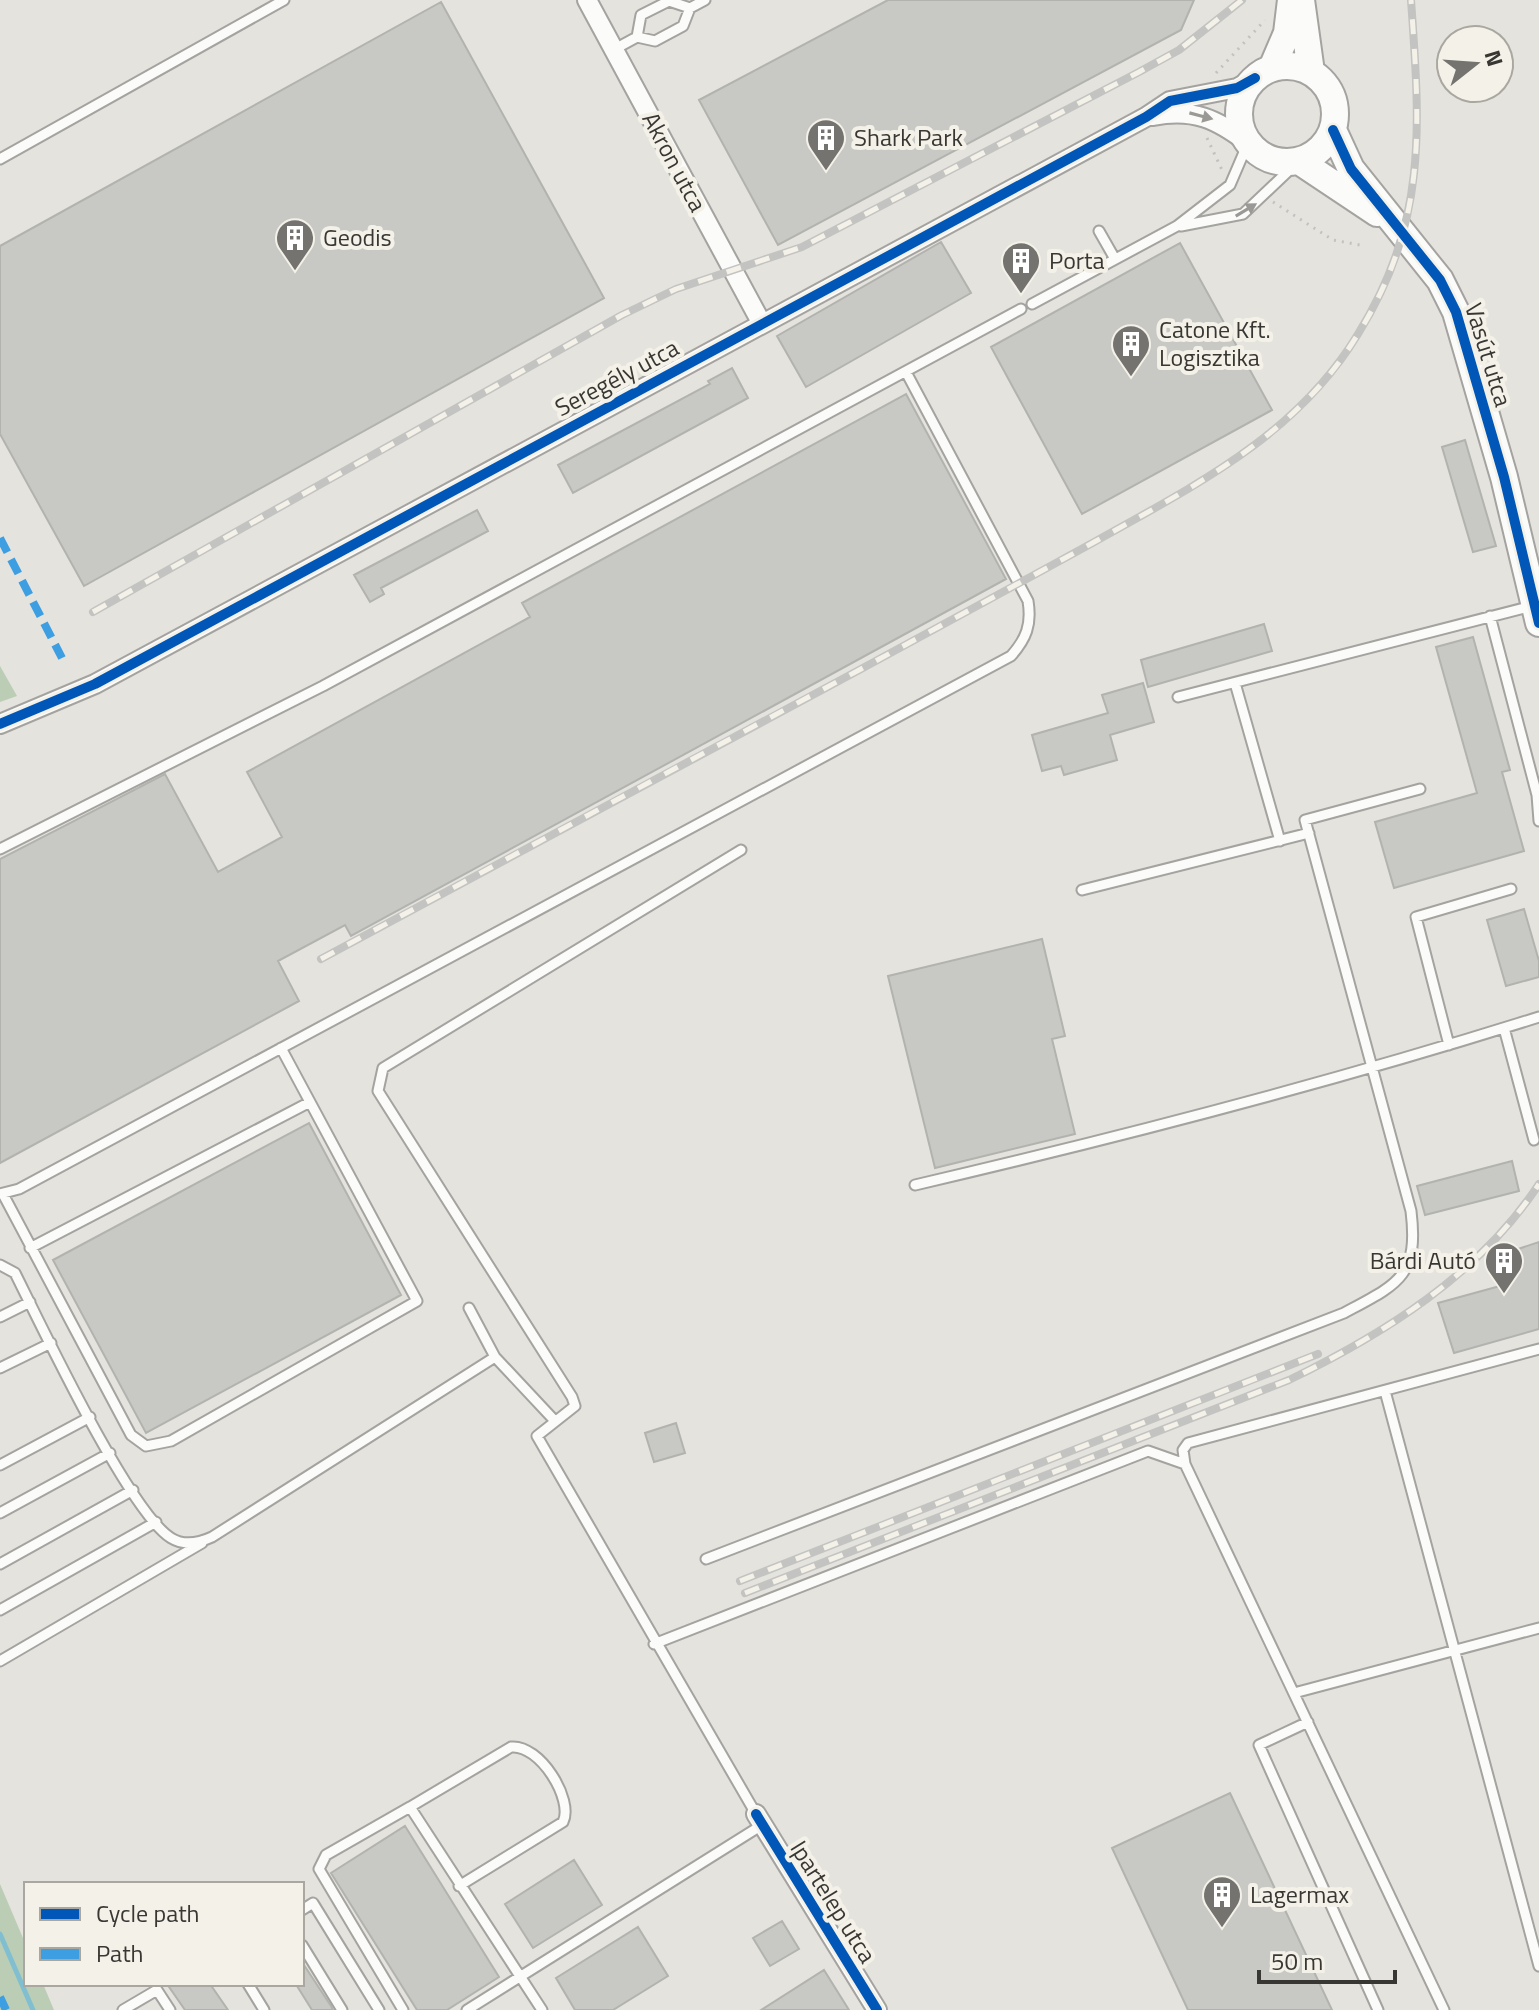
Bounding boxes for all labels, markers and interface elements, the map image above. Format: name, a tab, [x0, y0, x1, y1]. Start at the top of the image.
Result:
north arrow	[1435, 24, 1515, 104]
text: N	[1476, 46, 1513, 70]
street label: Akron utca	[634, 105, 716, 218]
one-way arrow	[1188, 111, 1213, 123]
building icon: Shark Park	[805, 117, 847, 172]
place label: Shark Park	[854, 119, 963, 155]
one-way arrow	[1235, 203, 1258, 218]
building icon: Geodis	[274, 217, 316, 272]
place label: Geodis	[323, 219, 392, 255]
building icon: Porta	[1000, 240, 1042, 295]
place label: Porta	[1049, 242, 1105, 278]
street label: Vasút utca	[1456, 298, 1522, 411]
place label: Catone Kft. Logisztika	[1159, 311, 1271, 375]
building icon: Catone Kft. Logisztika	[1110, 323, 1152, 378]
street label: Seregély utca	[548, 329, 685, 425]
building icon: Bárdi Autó	[1483, 1240, 1525, 1295]
place label: Bárdi Autó	[1370, 1242, 1476, 1278]
street label: Ipartelep utca	[782, 1833, 886, 1970]
building icon: Lagermax	[1201, 1874, 1243, 1929]
place label: Lagermax	[1250, 1876, 1349, 1912]
legend	[24, 1882, 304, 1986]
text: Cycle path	[96, 1895, 199, 1931]
scale bar	[1259, 1934, 1395, 1984]
text: Path	[96, 1935, 143, 1971]
text: 50 m	[1271, 1943, 1323, 1979]

